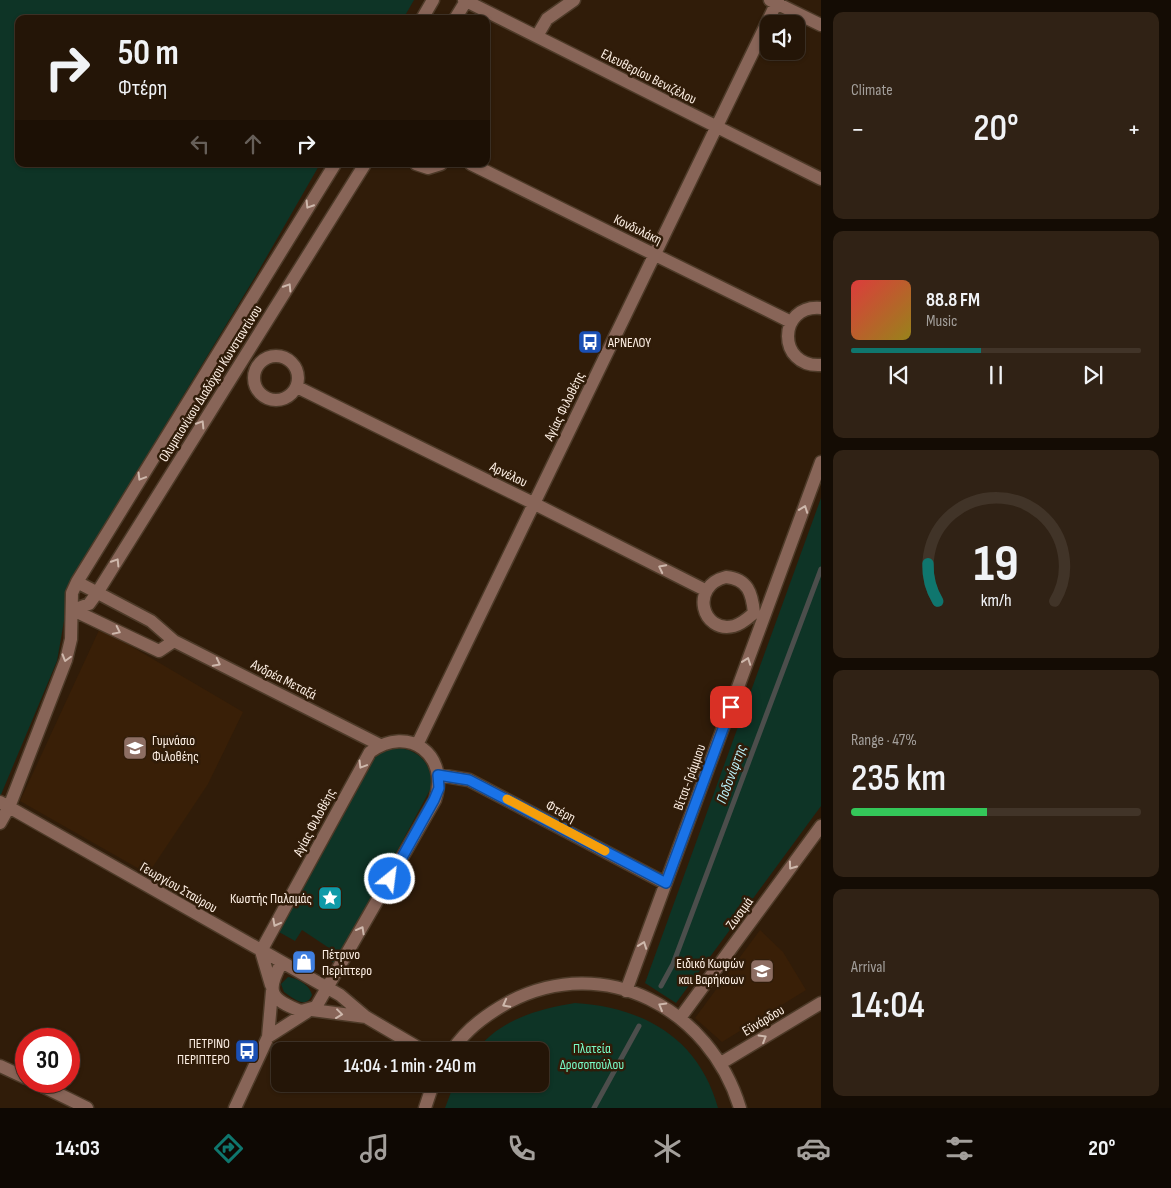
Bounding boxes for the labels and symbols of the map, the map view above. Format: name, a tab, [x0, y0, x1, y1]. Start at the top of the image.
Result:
street label: Ελευθερίου Βενιζέλου	[598, 45, 699, 108]
one-way arrow	[306, 200, 316, 209]
street label: Κονδυλάκη	[611, 211, 665, 248]
one-way arrow	[281, 283, 291, 292]
street label: Ολυμπιονίκου Διαδόχου Κωνσταντίνου	[155, 302, 266, 465]
bus stop icon: ΑΡΝΕΛΟΥ	[577, 329, 603, 355]
place label: ΑΡΝΕΛΟΥ	[607, 334, 651, 351]
street label: Αγίας Φιλοθέης	[540, 369, 588, 444]
one-way arrow	[195, 421, 205, 430]
street label: Αρνέλου	[486, 458, 530, 491]
one-way arrow	[138, 472, 148, 481]
one-way arrow	[798, 505, 808, 513]
one-way arrow	[109, 559, 119, 568]
one-way arrow	[658, 564, 667, 574]
one-way arrow	[112, 625, 121, 635]
one-way arrow	[61, 653, 71, 661]
street label: Ανδρέα Μεταξά	[247, 655, 320, 703]
one-way arrow	[212, 657, 221, 667]
one-way arrow	[741, 657, 751, 666]
pin	[710, 686, 752, 728]
place label: Γυμνάσιο Φιλοθέης	[152, 732, 199, 765]
school or university icon: Γυμνάσιο Φιλοθέης	[122, 735, 148, 761]
street label: Βίτσι-Γράμμου	[670, 742, 709, 813]
water label: Ποδονίφτης	[712, 742, 751, 806]
one-way arrow	[358, 760, 368, 769]
street label: Αγίας Φιλοθέης	[289, 785, 339, 860]
street label: Φτέρη	[543, 797, 579, 826]
position arrow	[363, 852, 415, 904]
street label: Γεωργίου Σταύρου	[137, 858, 220, 916]
one-way arrow	[789, 860, 798, 870]
place icon: Κωστής Παλαμάς	[317, 885, 343, 911]
place label: Κωστής Παλαμάς	[230, 890, 312, 907]
street label: Ζωσιμά	[722, 894, 757, 933]
one-way arrow	[272, 918, 282, 927]
one-way arrow	[355, 927, 365, 936]
one-way arrow	[637, 941, 647, 950]
place label: Πέτρινο Περίπτερο	[322, 946, 372, 979]
shop icon: Πέτρινο Περίπτερο	[291, 949, 317, 975]
place label: Ειδικό Κωφών και Βαρήκοων	[676, 955, 745, 988]
school or university icon: Ειδικό Κωφών και Βαρήκοων	[749, 958, 775, 984]
one-way arrow	[502, 998, 511, 1008]
street label: Εϋνάρδου	[739, 1001, 788, 1040]
one-way arrow	[658, 1002, 667, 1012]
one-way arrow	[335, 1008, 343, 1019]
speed limit sign: 30	[15, 1028, 80, 1093]
one-way arrow	[757, 1034, 766, 1044]
place label: ΠΕΤΡΙΝΟ ΠΕΡΙΠΤΕΡΟ	[177, 1035, 230, 1068]
bus stop icon: ΠΕΤΡΙΝΟ ΠΕΡΙΠΤΕΡΟ	[234, 1038, 260, 1064]
park label: Πλατεία Δροσοπούλου	[560, 1040, 624, 1073]

